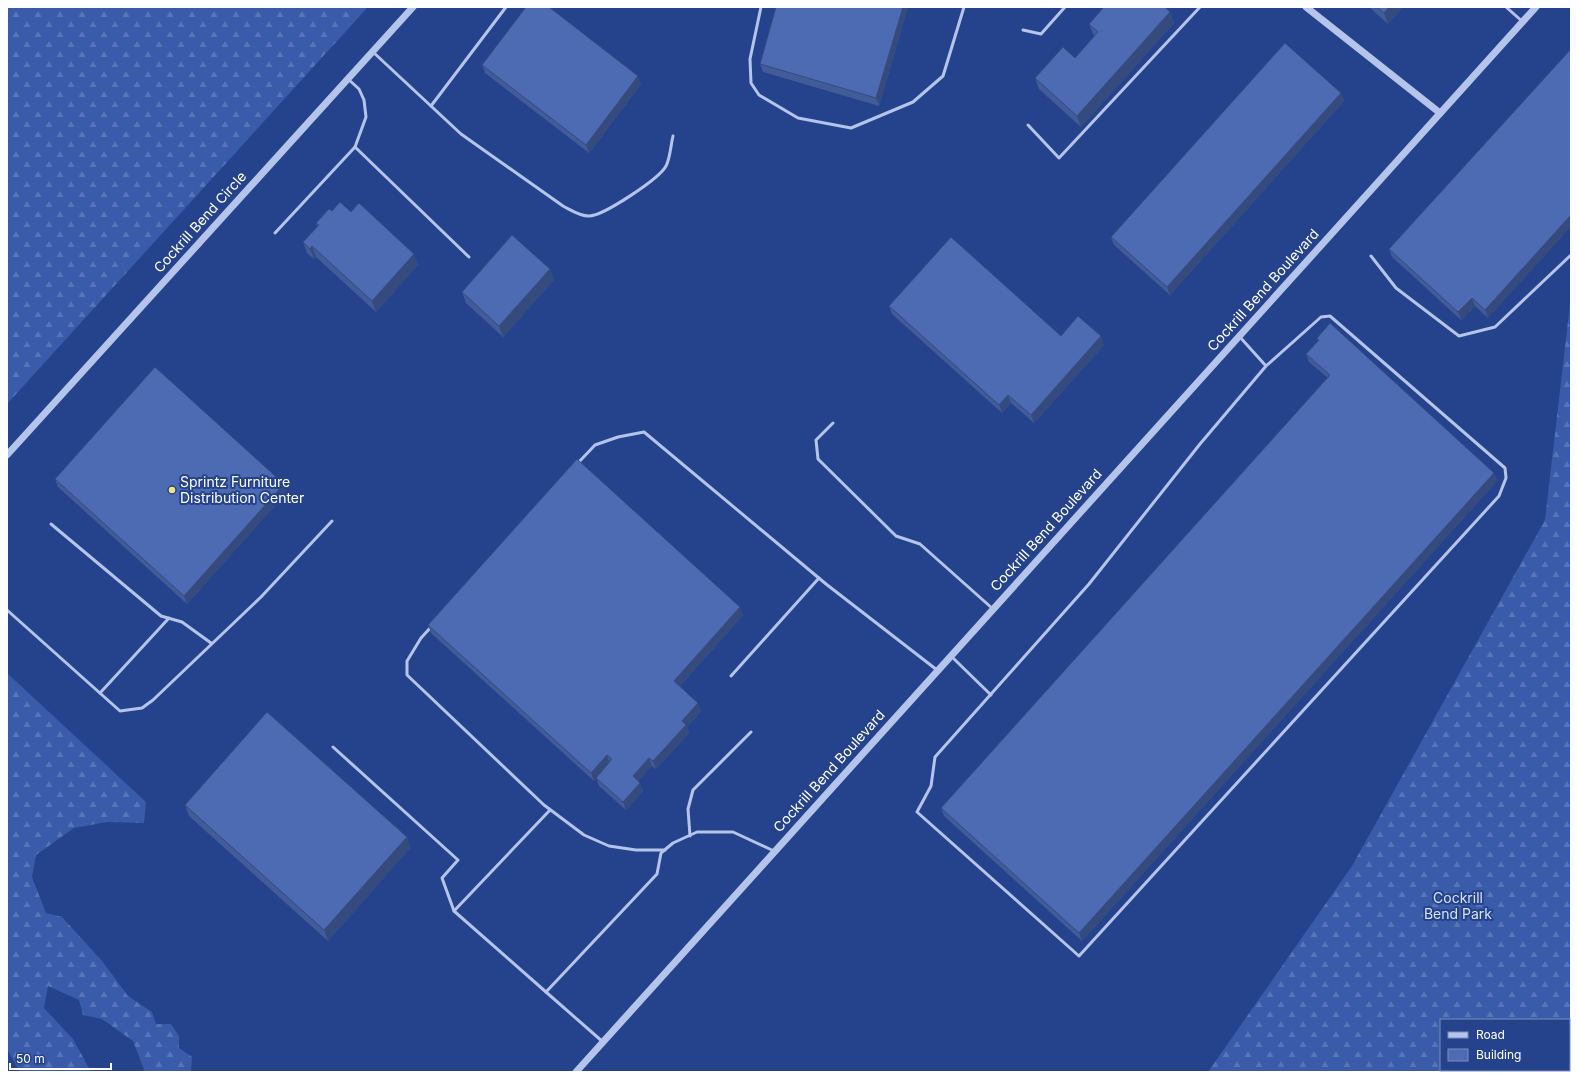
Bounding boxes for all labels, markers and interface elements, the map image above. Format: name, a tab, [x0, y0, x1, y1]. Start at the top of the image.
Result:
street label: Cockrill Bend Circle	[150, 168, 250, 276]
street label: Cockrill Bend Boulevard	[1203, 225, 1322, 354]
street label: Cockrill Bend Boulevard	[986, 465, 1105, 594]
place label: Sprintz Furniture Distribution Center	[180, 473, 304, 506]
marker: Sprintz Furniture Distribution Center	[167, 485, 177, 495]
street label: Cockrill Bend Boulevard	[769, 706, 888, 835]
park label: Cockrill Bend Park	[1424, 889, 1492, 922]
legend	[1440, 1019, 1570, 1071]
text: Road	[1476, 1027, 1505, 1042]
scale bar	[10, 1045, 111, 1071]
text: Building	[1476, 1047, 1521, 1062]
text: 50 m	[16, 1051, 45, 1066]

